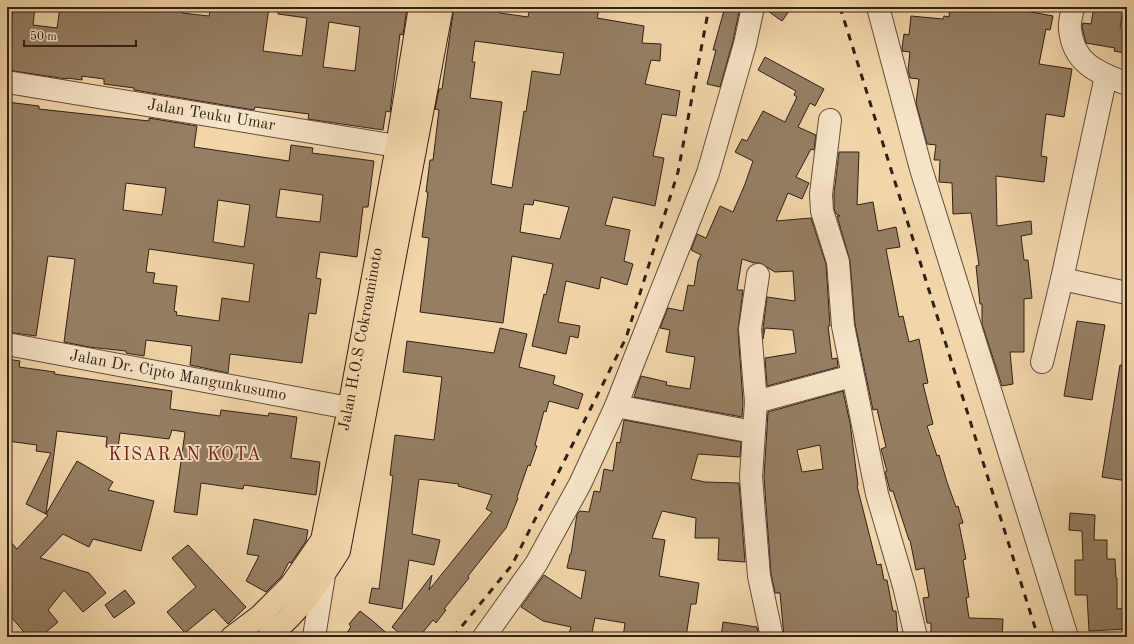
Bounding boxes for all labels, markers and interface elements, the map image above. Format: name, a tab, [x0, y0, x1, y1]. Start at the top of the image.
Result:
scale bar	[24, 22, 136, 48]
text: 50 m	[30, 30, 57, 43]
street label: Jalan Teuku Umar	[146, 97, 277, 134]
street label: Jalan H.O.S Cokroaminoto	[337, 247, 386, 432]
street label: Jalan Dr. Cipto Mangunkusumo	[68, 348, 288, 404]
district label: KISARAN KOTA	[108, 446, 262, 464]

